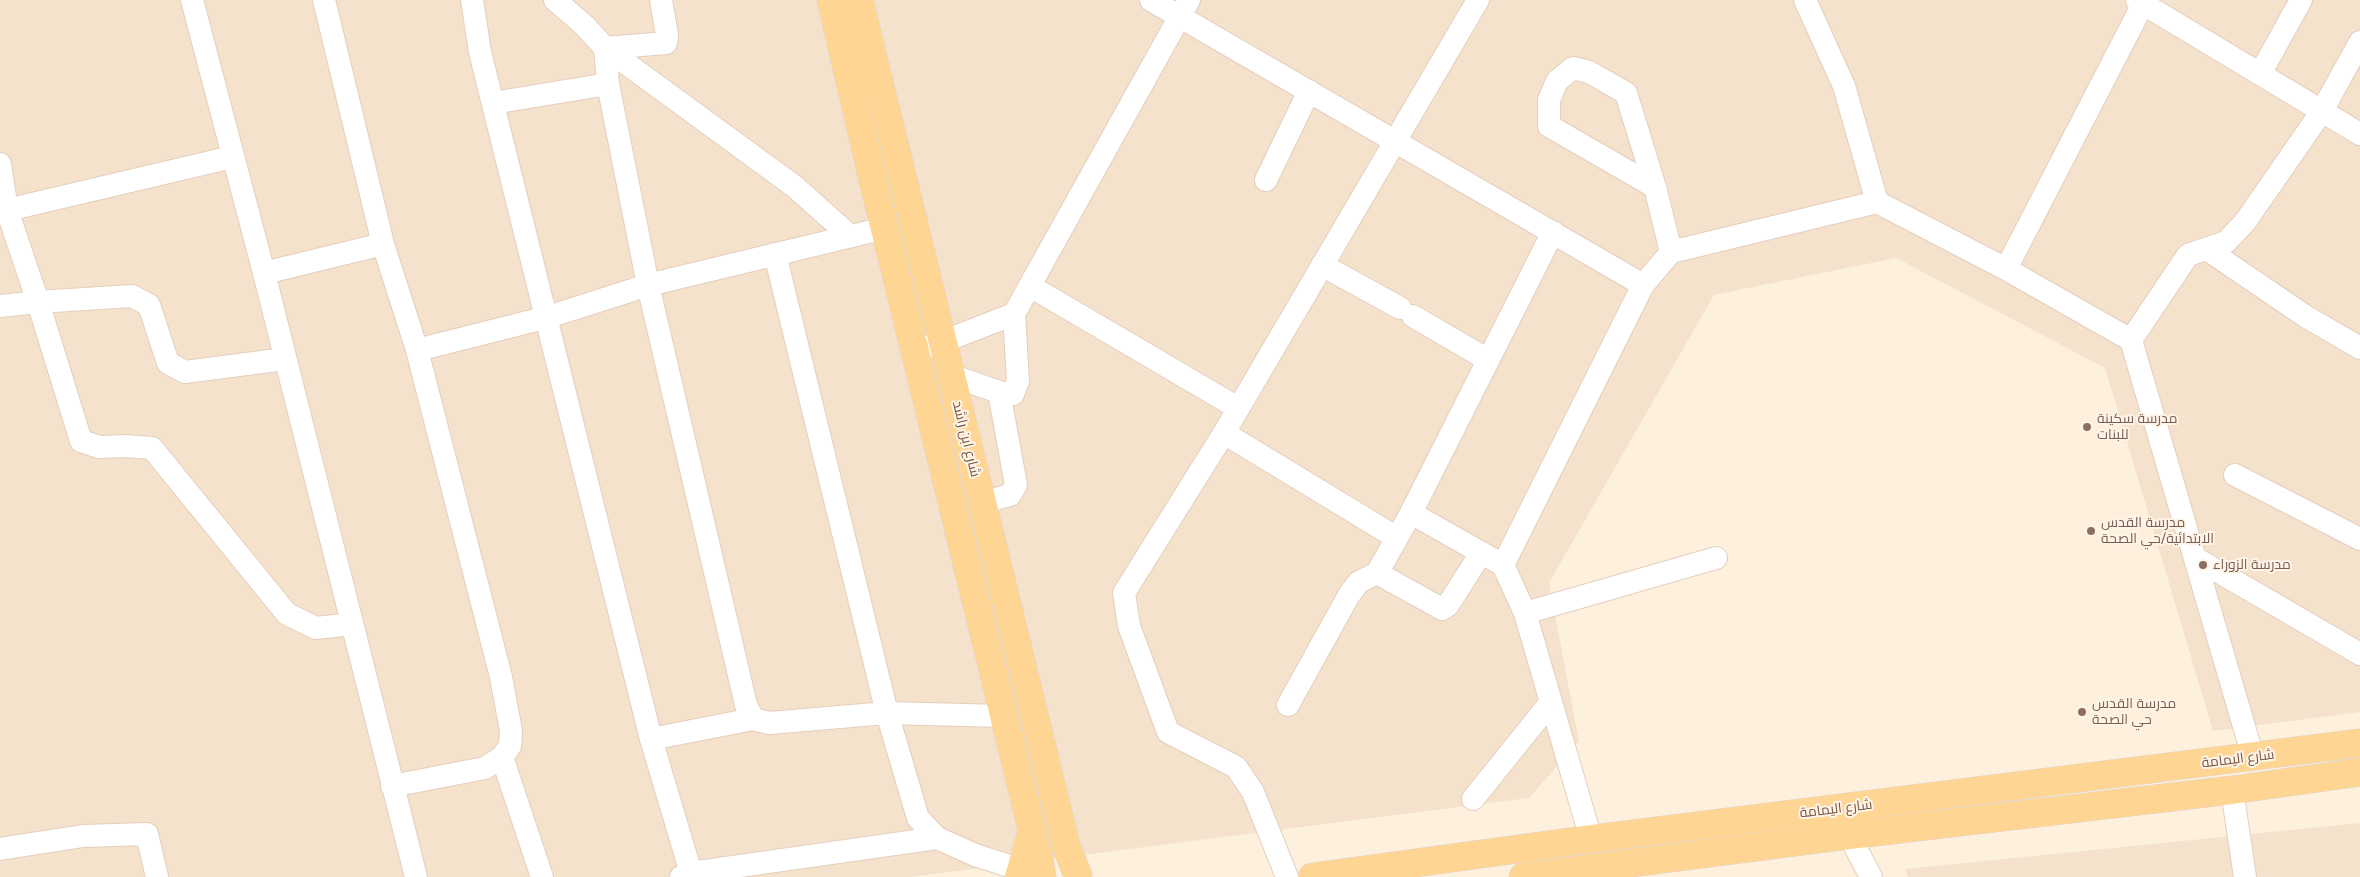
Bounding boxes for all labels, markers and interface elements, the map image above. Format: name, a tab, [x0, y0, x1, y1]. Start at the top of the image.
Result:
street label: شارع ابن راشد	[948, 399, 984, 479]
place label: مدرسة سكينة للبنات	[2097, 411, 2177, 444]
marker: مدرسة سكينة للبنات	[2081, 421, 2093, 433]
place label: مدرسة القدس الابتدائية/حي الصحة	[2101, 515, 2214, 548]
marker: مدرسة القدس الابتدائية/حي الصحة	[2085, 525, 2097, 537]
place label: مدرسة الزوراء	[2213, 557, 2291, 573]
marker: مدرسة الزوراء	[2197, 559, 2209, 571]
place label: مدرسة القدس حي الصحة	[2092, 696, 2176, 729]
marker: مدرسة القدس حي الصحة	[2076, 706, 2088, 718]
street label: شارع اليمامة	[2201, 746, 2275, 772]
street label: شارع اليمامة	[1799, 796, 1873, 822]

